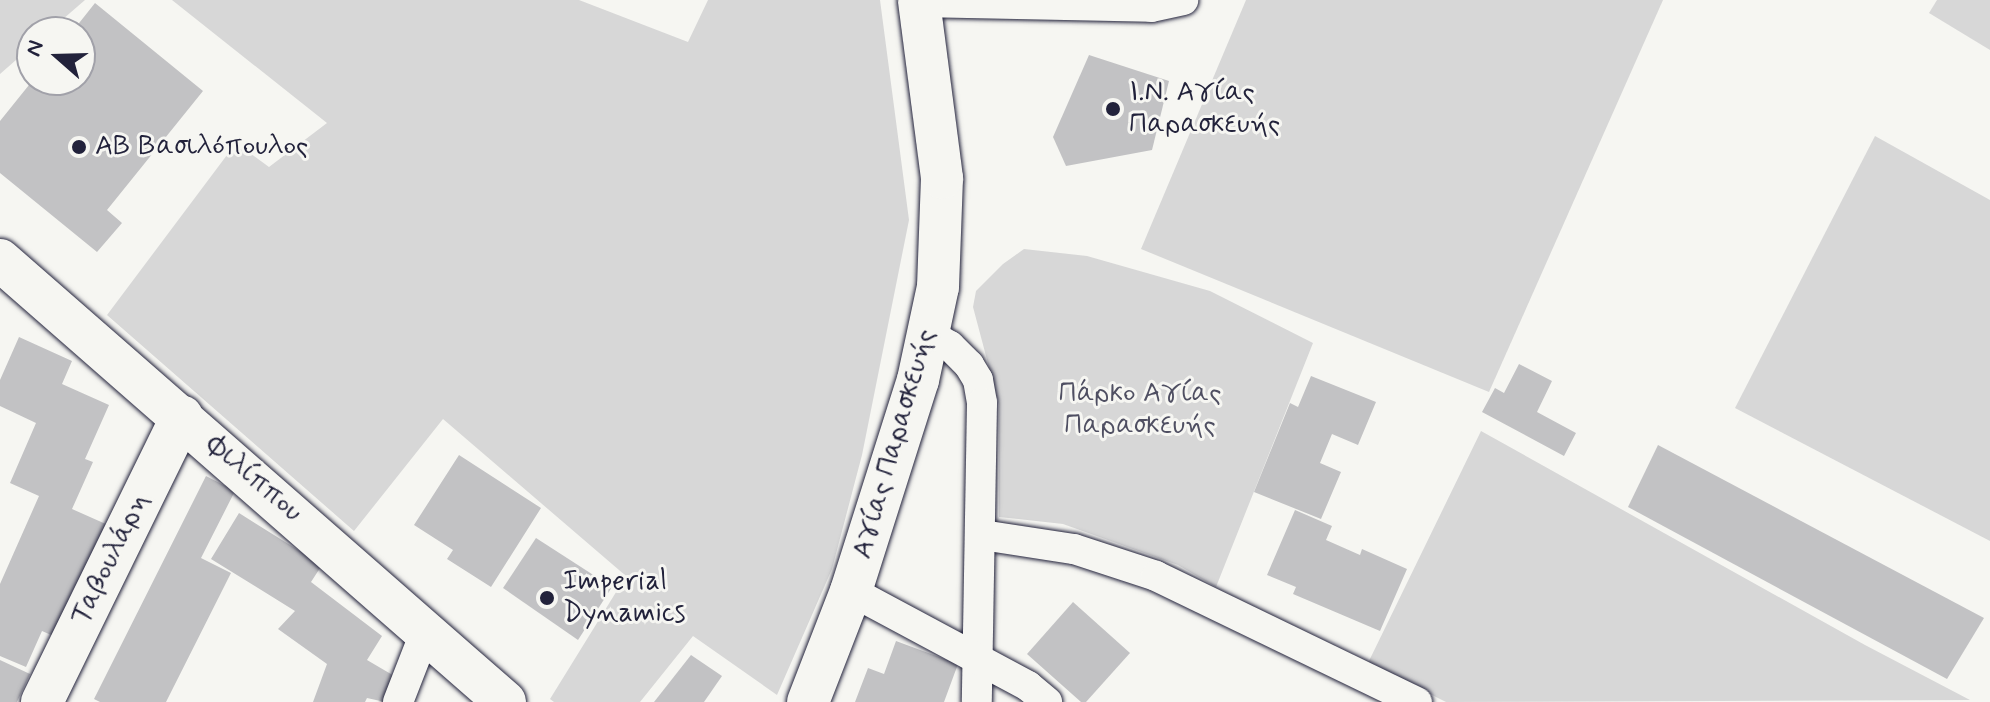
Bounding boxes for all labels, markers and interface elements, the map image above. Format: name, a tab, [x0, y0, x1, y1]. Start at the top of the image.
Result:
north arrow	[16, 16, 96, 96]
text: N	[20, 37, 51, 60]
place label: Ι.Ν. Αγίας Παρασκευής	[1129, 76, 1280, 142]
marker: Ι.Ν. Αγίας Παρασκευής	[1104, 100, 1122, 118]
place label: ΑΒ Βασιλόπουλος	[95, 130, 308, 164]
marker: ΑΒ Βασιλόπουλος	[70, 138, 88, 156]
street label: Αγίας Παρασκευής	[846, 325, 944, 563]
park label: Πάρκο Αγίας Παρασκευής	[1059, 377, 1221, 443]
street label: Φιλίππου	[199, 428, 309, 530]
street label: Ταβουλάρη	[65, 488, 157, 630]
place label: Imperial Dynamics	[563, 565, 686, 631]
marker: Imperial Dynamics	[538, 589, 556, 607]

